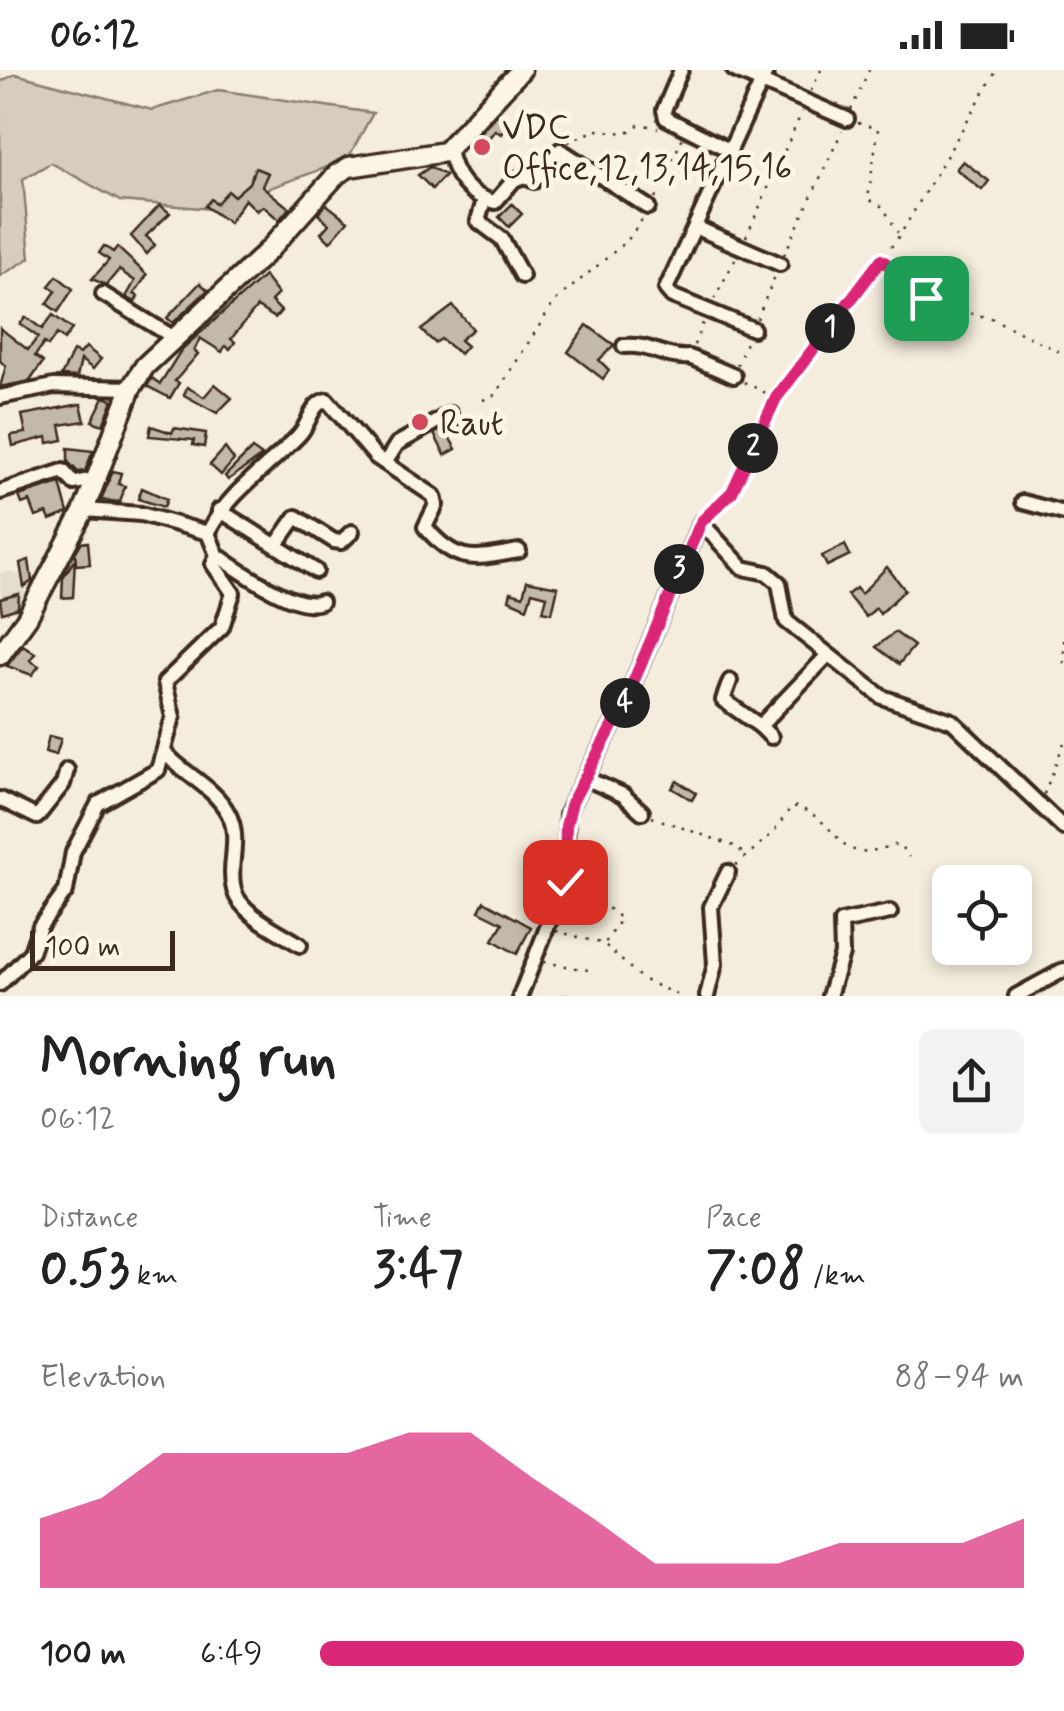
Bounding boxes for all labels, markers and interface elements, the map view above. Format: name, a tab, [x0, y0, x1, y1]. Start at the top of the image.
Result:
text: 06:12	[50, 11, 139, 60]
place label: VDC Office,12,13,14,15,16	[502, 106, 792, 192]
marker: VDC Office,12,13,14,15,16	[471, 136, 493, 158]
pin	[884, 256, 969, 341]
icon: arrive	[899, 271, 954, 326]
pin: 1	[805, 303, 855, 353]
text: 1	[824, 309, 836, 346]
place label: Raut	[440, 401, 504, 447]
marker: Raut	[409, 411, 431, 433]
pin: 2	[728, 423, 778, 473]
text: 2	[746, 429, 760, 466]
pin: 3	[654, 544, 704, 594]
text: 3	[673, 550, 685, 587]
pin: 4	[600, 678, 650, 728]
text: 4	[617, 684, 633, 721]
pin	[523, 840, 608, 925]
icon: check	[538, 855, 593, 910]
map controls	[932, 865, 1032, 965]
button: locate	[932, 865, 1032, 965]
scale bar	[30, 926, 175, 970]
text: 100 m	[45, 930, 120, 967]
text: Morning run	[40, 1024, 337, 1096]
button: share	[919, 1029, 1024, 1134]
text: 06:12	[40, 1098, 115, 1140]
text: Distance	[40, 1200, 138, 1237]
text: Time	[373, 1200, 432, 1237]
text: Pace	[706, 1200, 762, 1237]
text: 0.53	[40, 1237, 130, 1303]
text: 3:47	[373, 1237, 463, 1303]
text: 7:08	[706, 1237, 805, 1303]
text: km	[130, 1258, 178, 1295]
text: /km	[805, 1258, 866, 1295]
text: Elevation	[40, 1356, 166, 1398]
text: 88–94 m	[895, 1356, 1024, 1398]
text: 100 m	[40, 1633, 126, 1675]
text: 6:49	[200, 1633, 263, 1675]

